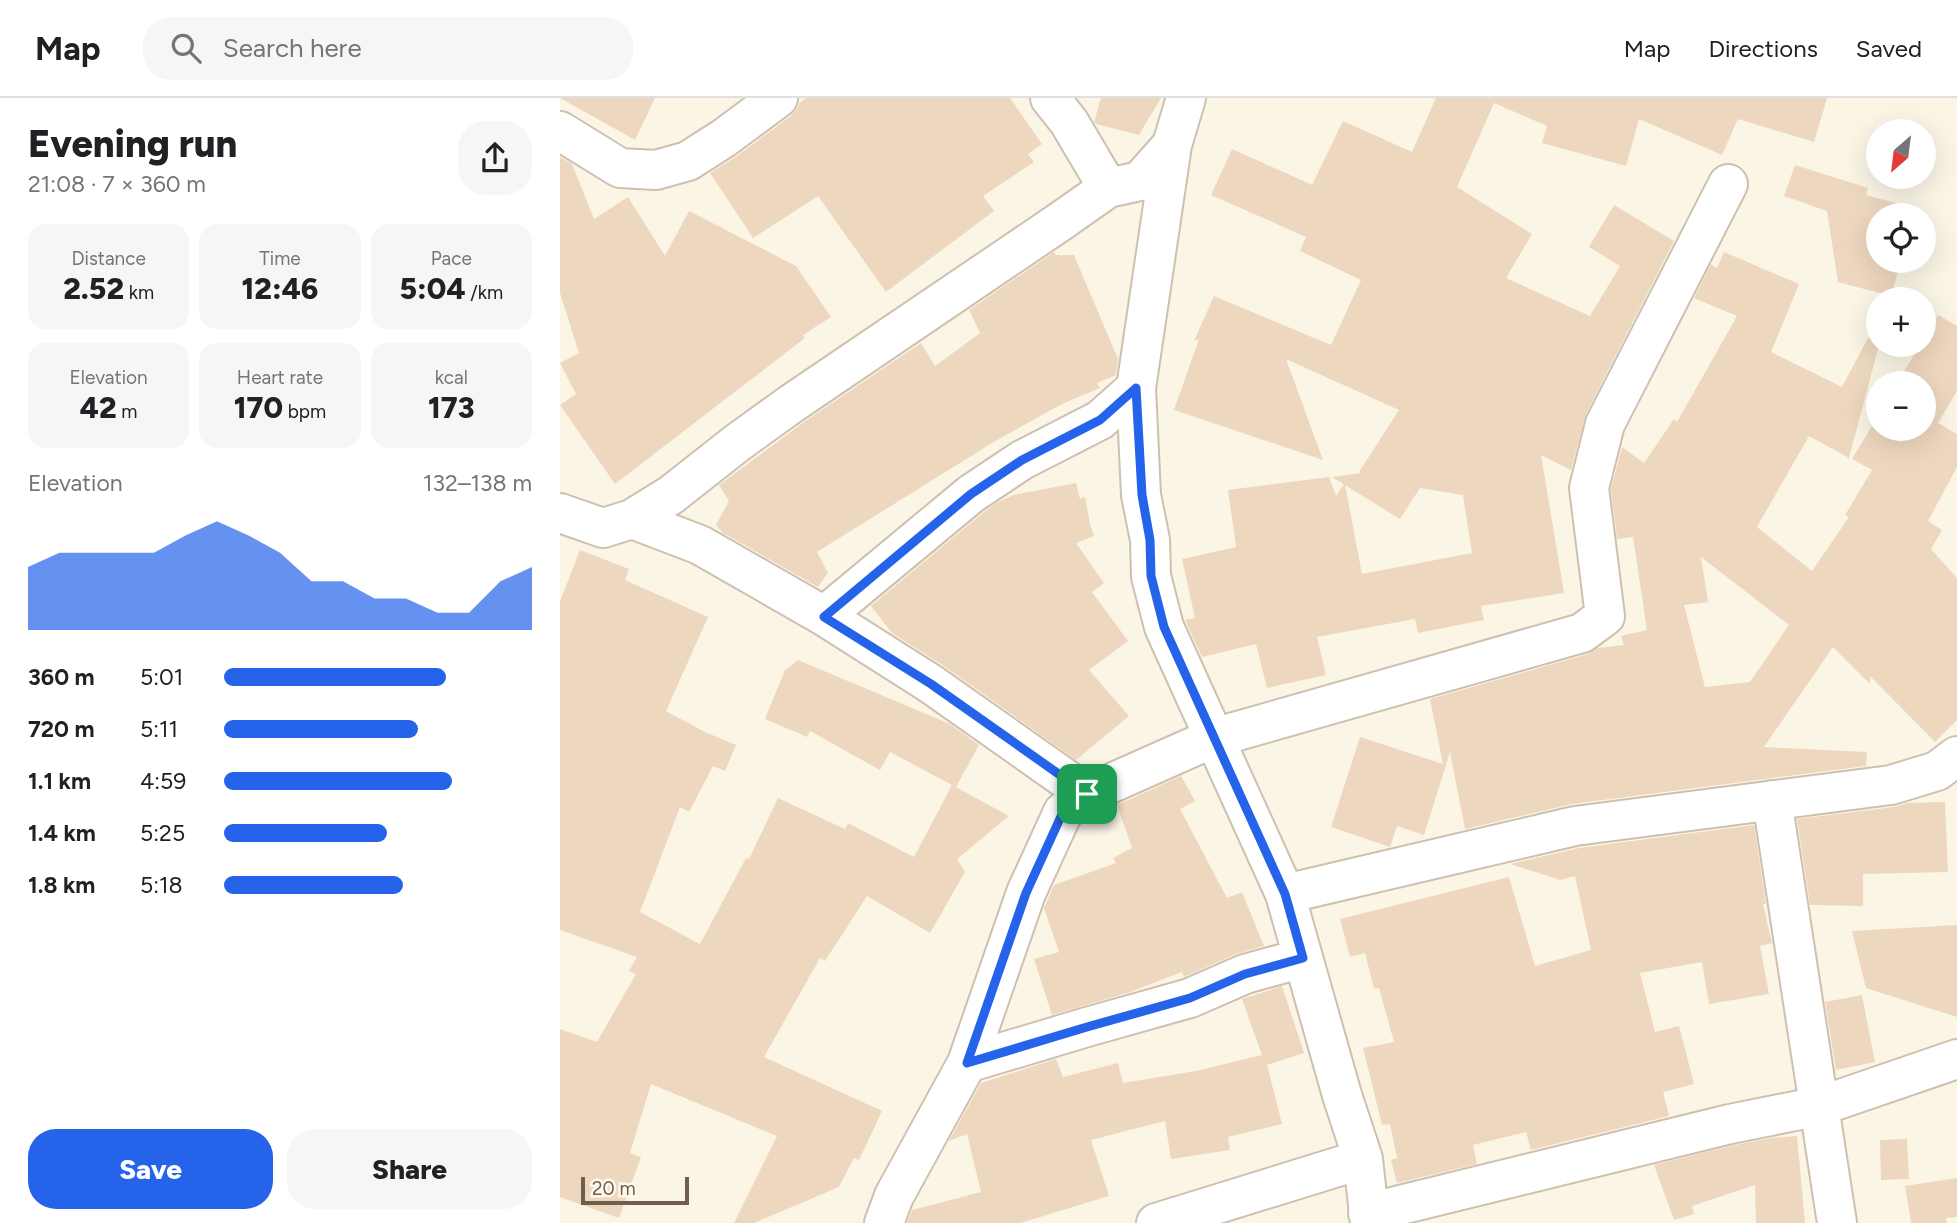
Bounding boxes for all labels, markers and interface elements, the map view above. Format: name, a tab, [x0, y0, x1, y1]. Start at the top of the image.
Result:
search box	[143, 17, 633, 80]
text: Map	[35, 29, 101, 68]
icon: search	[167, 29, 205, 67]
text: Search here	[223, 32, 362, 64]
text: Map	[1624, 34, 1670, 63]
text: Directions	[1708, 34, 1818, 63]
text: Saved	[1856, 34, 1922, 63]
north arrow	[1866, 119, 1936, 189]
map controls	[1866, 119, 1936, 441]
text: Evening run	[28, 121, 237, 167]
button: share	[458, 121, 532, 195]
text: 21:08 · 7 × 360 m	[28, 170, 206, 198]
button: locate	[1866, 203, 1936, 273]
text: Distance	[71, 247, 146, 270]
text: Time	[259, 247, 301, 270]
text: Pace	[431, 247, 472, 270]
text: 2.52	[63, 270, 124, 307]
text: 12:46	[242, 270, 318, 307]
text: 5:04	[400, 270, 466, 307]
text: km	[124, 281, 154, 304]
text: /km	[466, 281, 503, 304]
button: +	[1866, 287, 1936, 357]
text: Elevation	[70, 366, 148, 389]
text: Heart rate	[237, 366, 323, 389]
text: kcal	[435, 366, 468, 389]
button: −	[1866, 371, 1936, 441]
text: 42	[80, 389, 117, 426]
text: 170	[234, 389, 283, 426]
text: 173	[428, 389, 475, 426]
text: m	[117, 400, 138, 423]
text: bpm	[283, 400, 326, 423]
text: Elevation	[28, 469, 123, 497]
text: 132–138 m	[423, 469, 532, 497]
text: 360 m	[28, 663, 95, 691]
text: 5:01	[140, 663, 183, 691]
text: 720 m	[28, 715, 95, 743]
text: 5:11	[140, 715, 178, 743]
pin	[1057, 764, 1117, 824]
text: 1.1 km	[28, 767, 91, 795]
text: 4:59	[140, 767, 186, 795]
icon: arrive	[1068, 775, 1106, 813]
text: 1.4 km	[28, 819, 96, 847]
text: 5:25	[140, 819, 185, 847]
text: 1.8 km	[28, 871, 95, 899]
text: 5:18	[140, 871, 183, 899]
button: Save	[28, 1129, 273, 1209]
button: Share	[287, 1129, 532, 1209]
scale bar	[581, 1174, 690, 1206]
text: 20 m	[592, 1177, 636, 1200]

